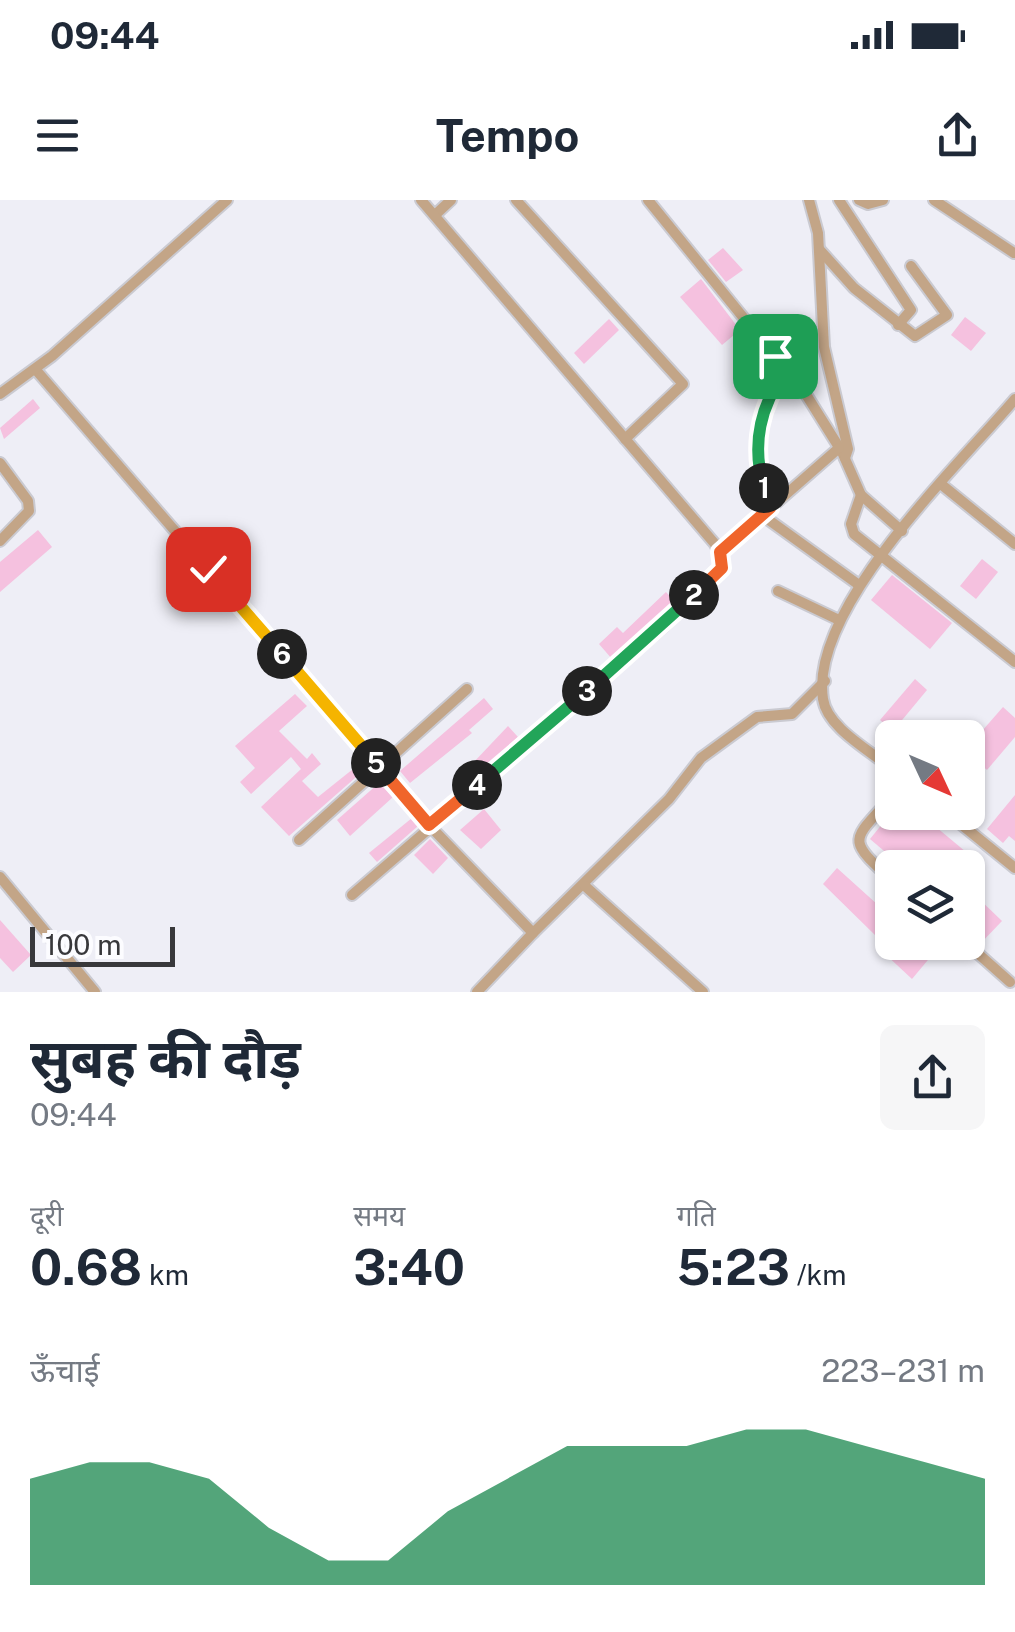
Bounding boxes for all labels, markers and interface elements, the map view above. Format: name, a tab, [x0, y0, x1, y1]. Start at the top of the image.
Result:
text: 09:44	[50, 13, 159, 58]
icon: menu	[30, 108, 85, 163]
icon: share	[930, 108, 985, 163]
text: Tempo	[436, 109, 579, 162]
pin	[733, 314, 818, 399]
icon: arrive	[748, 329, 803, 384]
pin: 1	[739, 463, 789, 513]
text: 1	[758, 471, 770, 504]
pin	[166, 527, 251, 612]
icon: check	[181, 542, 236, 597]
pin: 2	[669, 570, 719, 620]
text: 2	[685, 578, 703, 611]
pin: 6	[257, 629, 307, 679]
text: 6	[273, 637, 291, 670]
pin: 3	[562, 666, 612, 716]
text: 3	[578, 674, 596, 707]
north arrow	[875, 720, 985, 830]
map controls	[875, 720, 985, 960]
pin: 5	[351, 738, 401, 788]
text: 5	[367, 746, 385, 779]
pin: 4	[452, 760, 502, 810]
text: 4	[468, 768, 486, 801]
button: layers	[875, 850, 985, 960]
scale bar	[30, 922, 175, 966]
text: 100 m	[45, 928, 122, 961]
button: share	[880, 1025, 985, 1130]
text: सुबह की दौड़	[30, 1026, 301, 1090]
text: 09:44	[30, 1096, 117, 1133]
text: दूरी	[30, 1199, 64, 1232]
text: समय	[353, 1199, 405, 1232]
text: गति	[677, 1199, 716, 1232]
text: 0.68	[30, 1237, 142, 1296]
text: 3:40	[353, 1237, 465, 1296]
text: 5:23	[677, 1237, 790, 1296]
text: km	[142, 1258, 189, 1291]
text: /km	[790, 1258, 846, 1291]
text: ऊँचाई	[30, 1352, 99, 1389]
text: 223–231 m	[821, 1352, 985, 1389]

